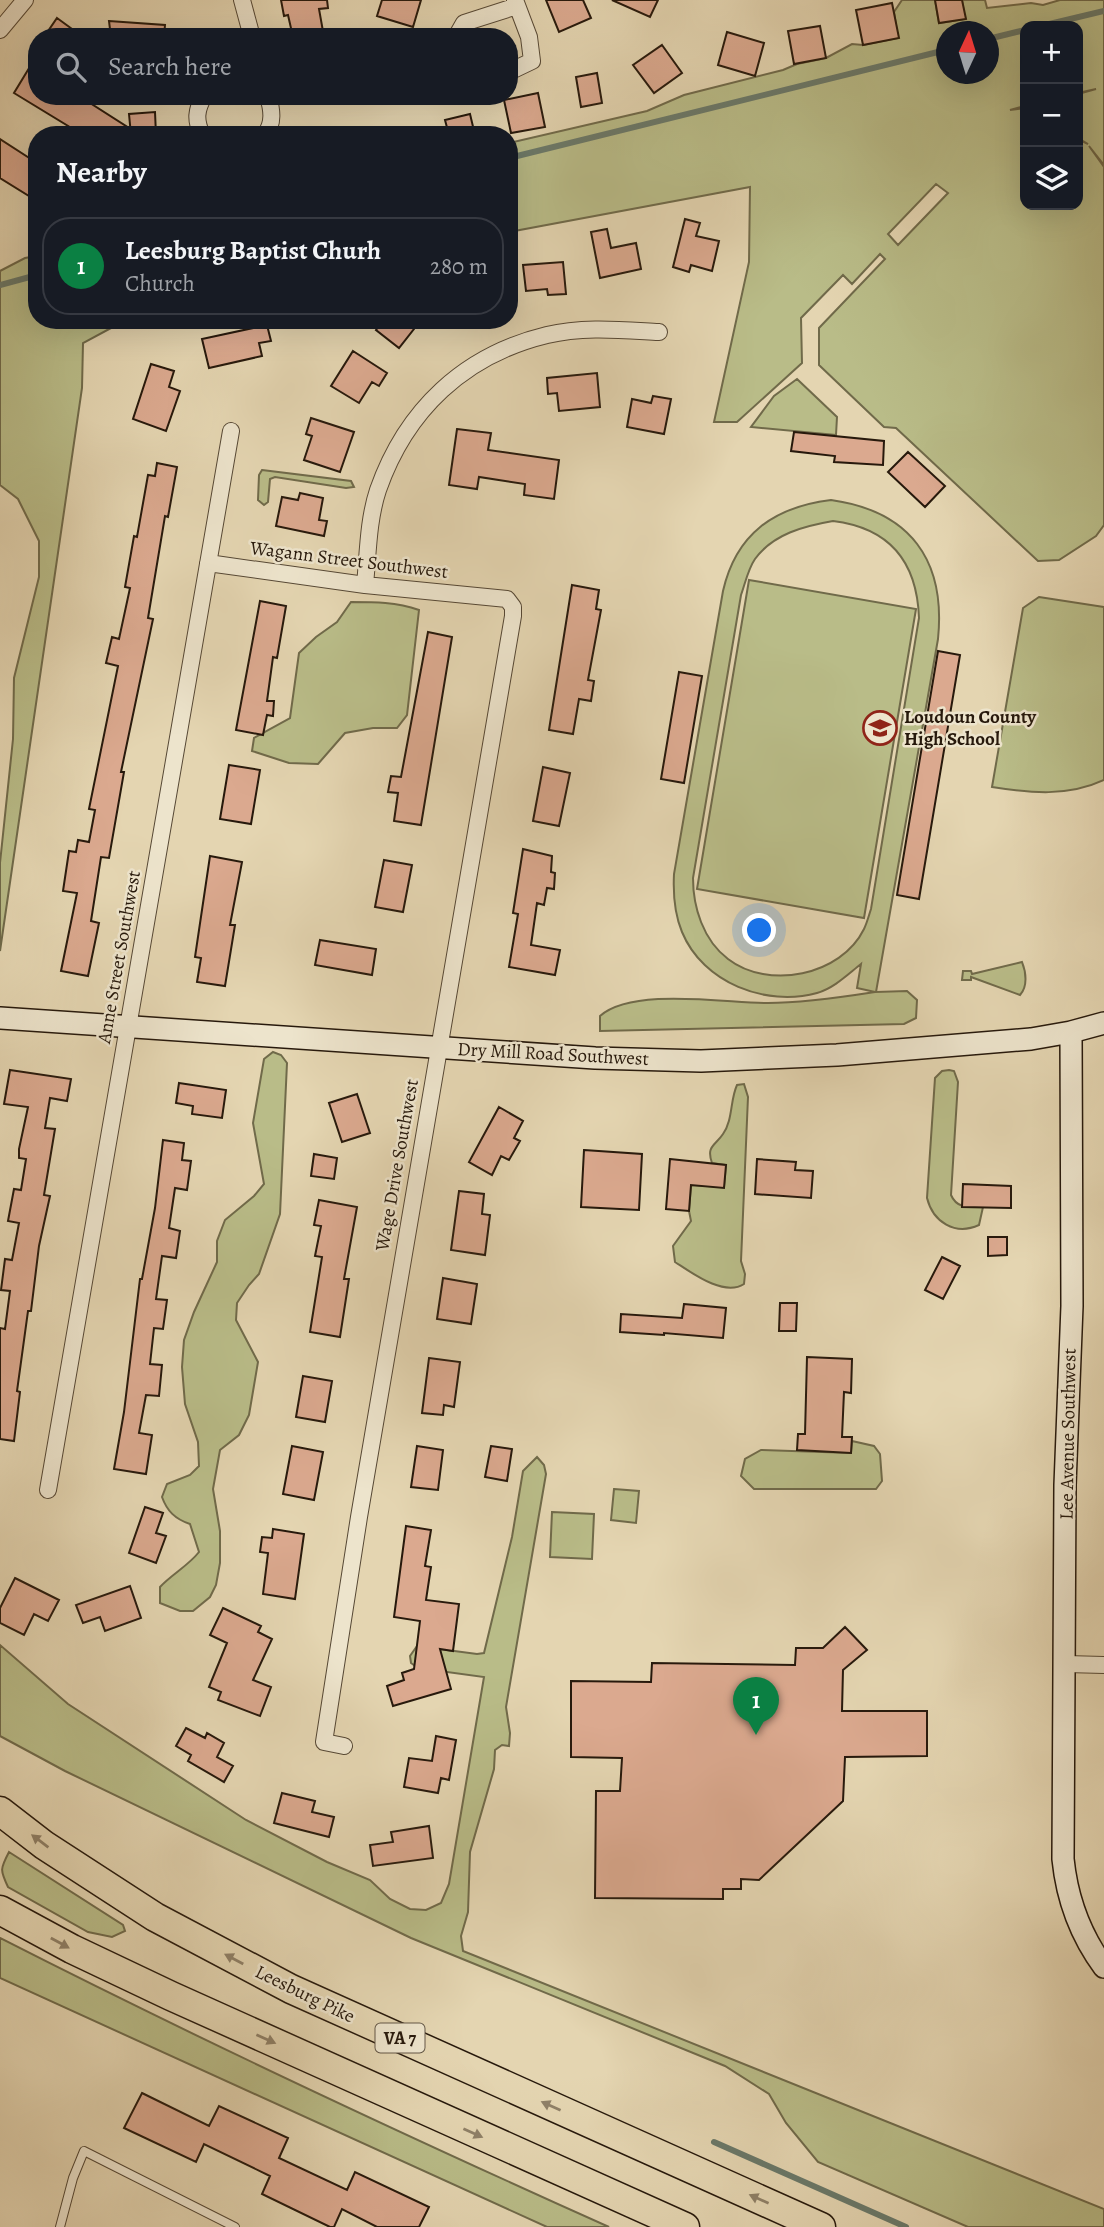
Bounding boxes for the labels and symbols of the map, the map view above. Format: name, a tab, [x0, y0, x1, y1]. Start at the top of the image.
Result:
north arrow	[936, 21, 999, 84]
street label: Wagann Street Southwest	[248, 535, 449, 585]
place label: Loudoun County High School	[904, 704, 1037, 752]
school or university icon: Loudoun County High School	[861, 709, 899, 747]
street label: Anne Street Southwest	[91, 868, 147, 1047]
your location	[742, 913, 776, 947]
street label: Dry Mill Road Southwest	[457, 1036, 649, 1072]
street label: Wage Drive Southwest	[369, 1077, 425, 1254]
street label: Lee Avenue Southwest	[1054, 1348, 1082, 1520]
pin: 1	[733, 1677, 779, 1735]
one-way arrow	[31, 1835, 49, 1849]
one-way arrow	[50, 1937, 70, 1949]
one-way arrow	[224, 1953, 244, 1965]
street label: Leesburg Pike	[251, 1959, 359, 2029]
road number: VA 7	[376, 2024, 424, 2052]
one-way arrow	[256, 2033, 276, 2045]
one-way arrow	[541, 2100, 562, 2111]
one-way arrow	[463, 2127, 483, 2139]
one-way arrow	[749, 2193, 769, 2205]

